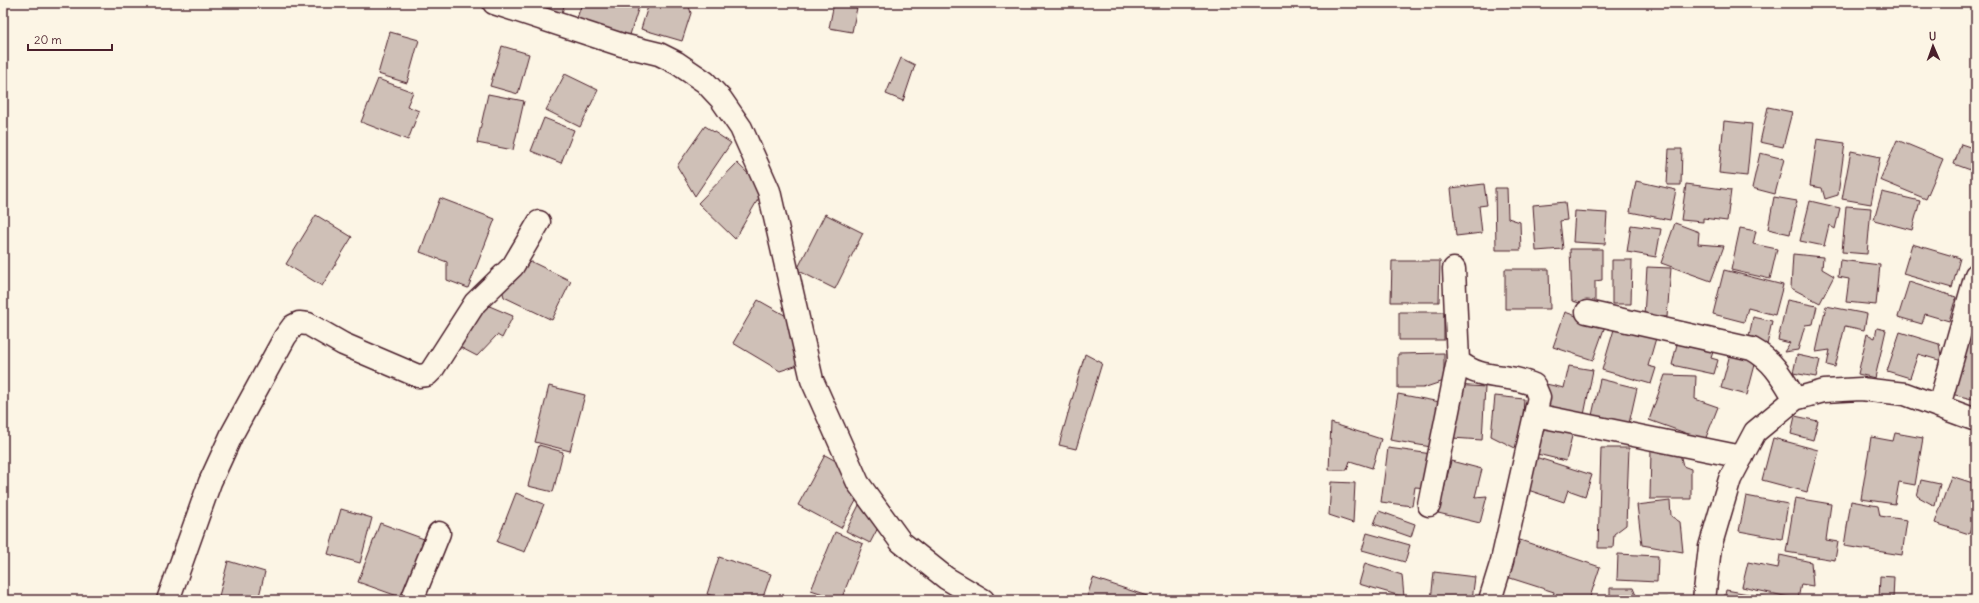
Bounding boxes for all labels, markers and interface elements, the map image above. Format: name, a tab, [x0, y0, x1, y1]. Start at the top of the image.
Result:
scale bar	[28, 26, 112, 52]
north arrow	[1913, 26, 1953, 66]
text: U	[1929, 29, 1937, 43]
text: 20 m	[34, 32, 62, 47]

